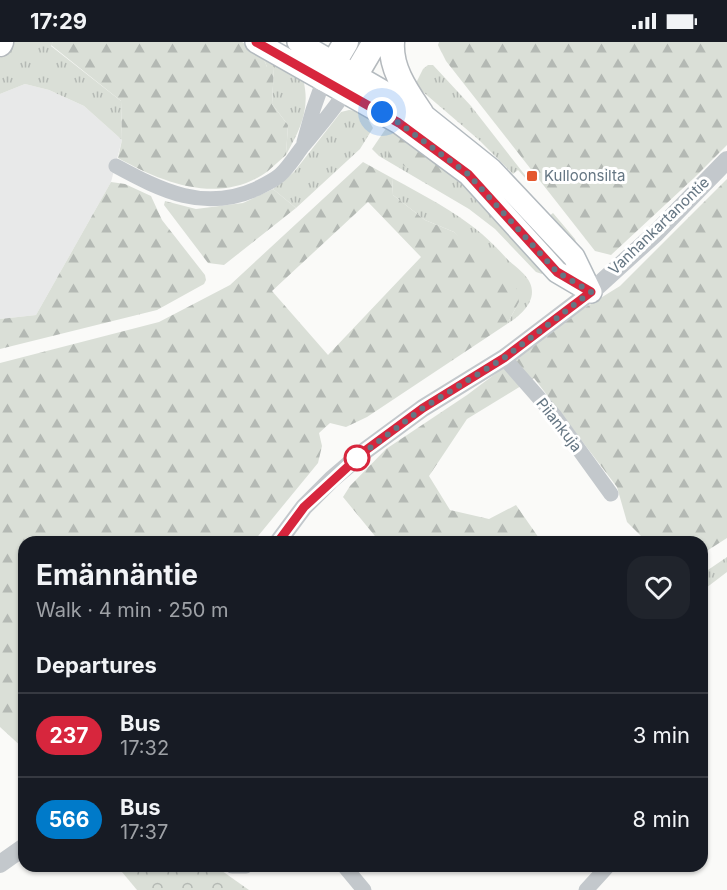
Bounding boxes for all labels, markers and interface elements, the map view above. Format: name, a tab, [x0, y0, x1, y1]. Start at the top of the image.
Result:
text: 17:29	[30, 8, 87, 34]
your location	[367, 97, 397, 127]
place label: Kulloonsilta	[544, 166, 625, 185]
marker: Kulloonsilta	[525, 169, 539, 183]
street label: Vanhankartanontie	[604, 173, 713, 279]
street label: Piiankuja	[532, 394, 586, 455]
unlabelled marker	[344, 445, 370, 471]
button: heart	[627, 556, 690, 619]
text: Emännäntie	[36, 558, 198, 592]
text: Walk · 4 min · 250 m	[36, 598, 229, 622]
text: Departures	[36, 652, 157, 678]
text: Bus	[120, 710, 161, 736]
text: 3 min	[633, 722, 690, 748]
text: 237	[50, 723, 89, 748]
text: 17:32	[120, 736, 169, 760]
text: Bus	[120, 794, 161, 820]
text: 8 min	[633, 806, 690, 832]
text: 566	[49, 807, 89, 832]
text: 17:37	[120, 820, 168, 844]

